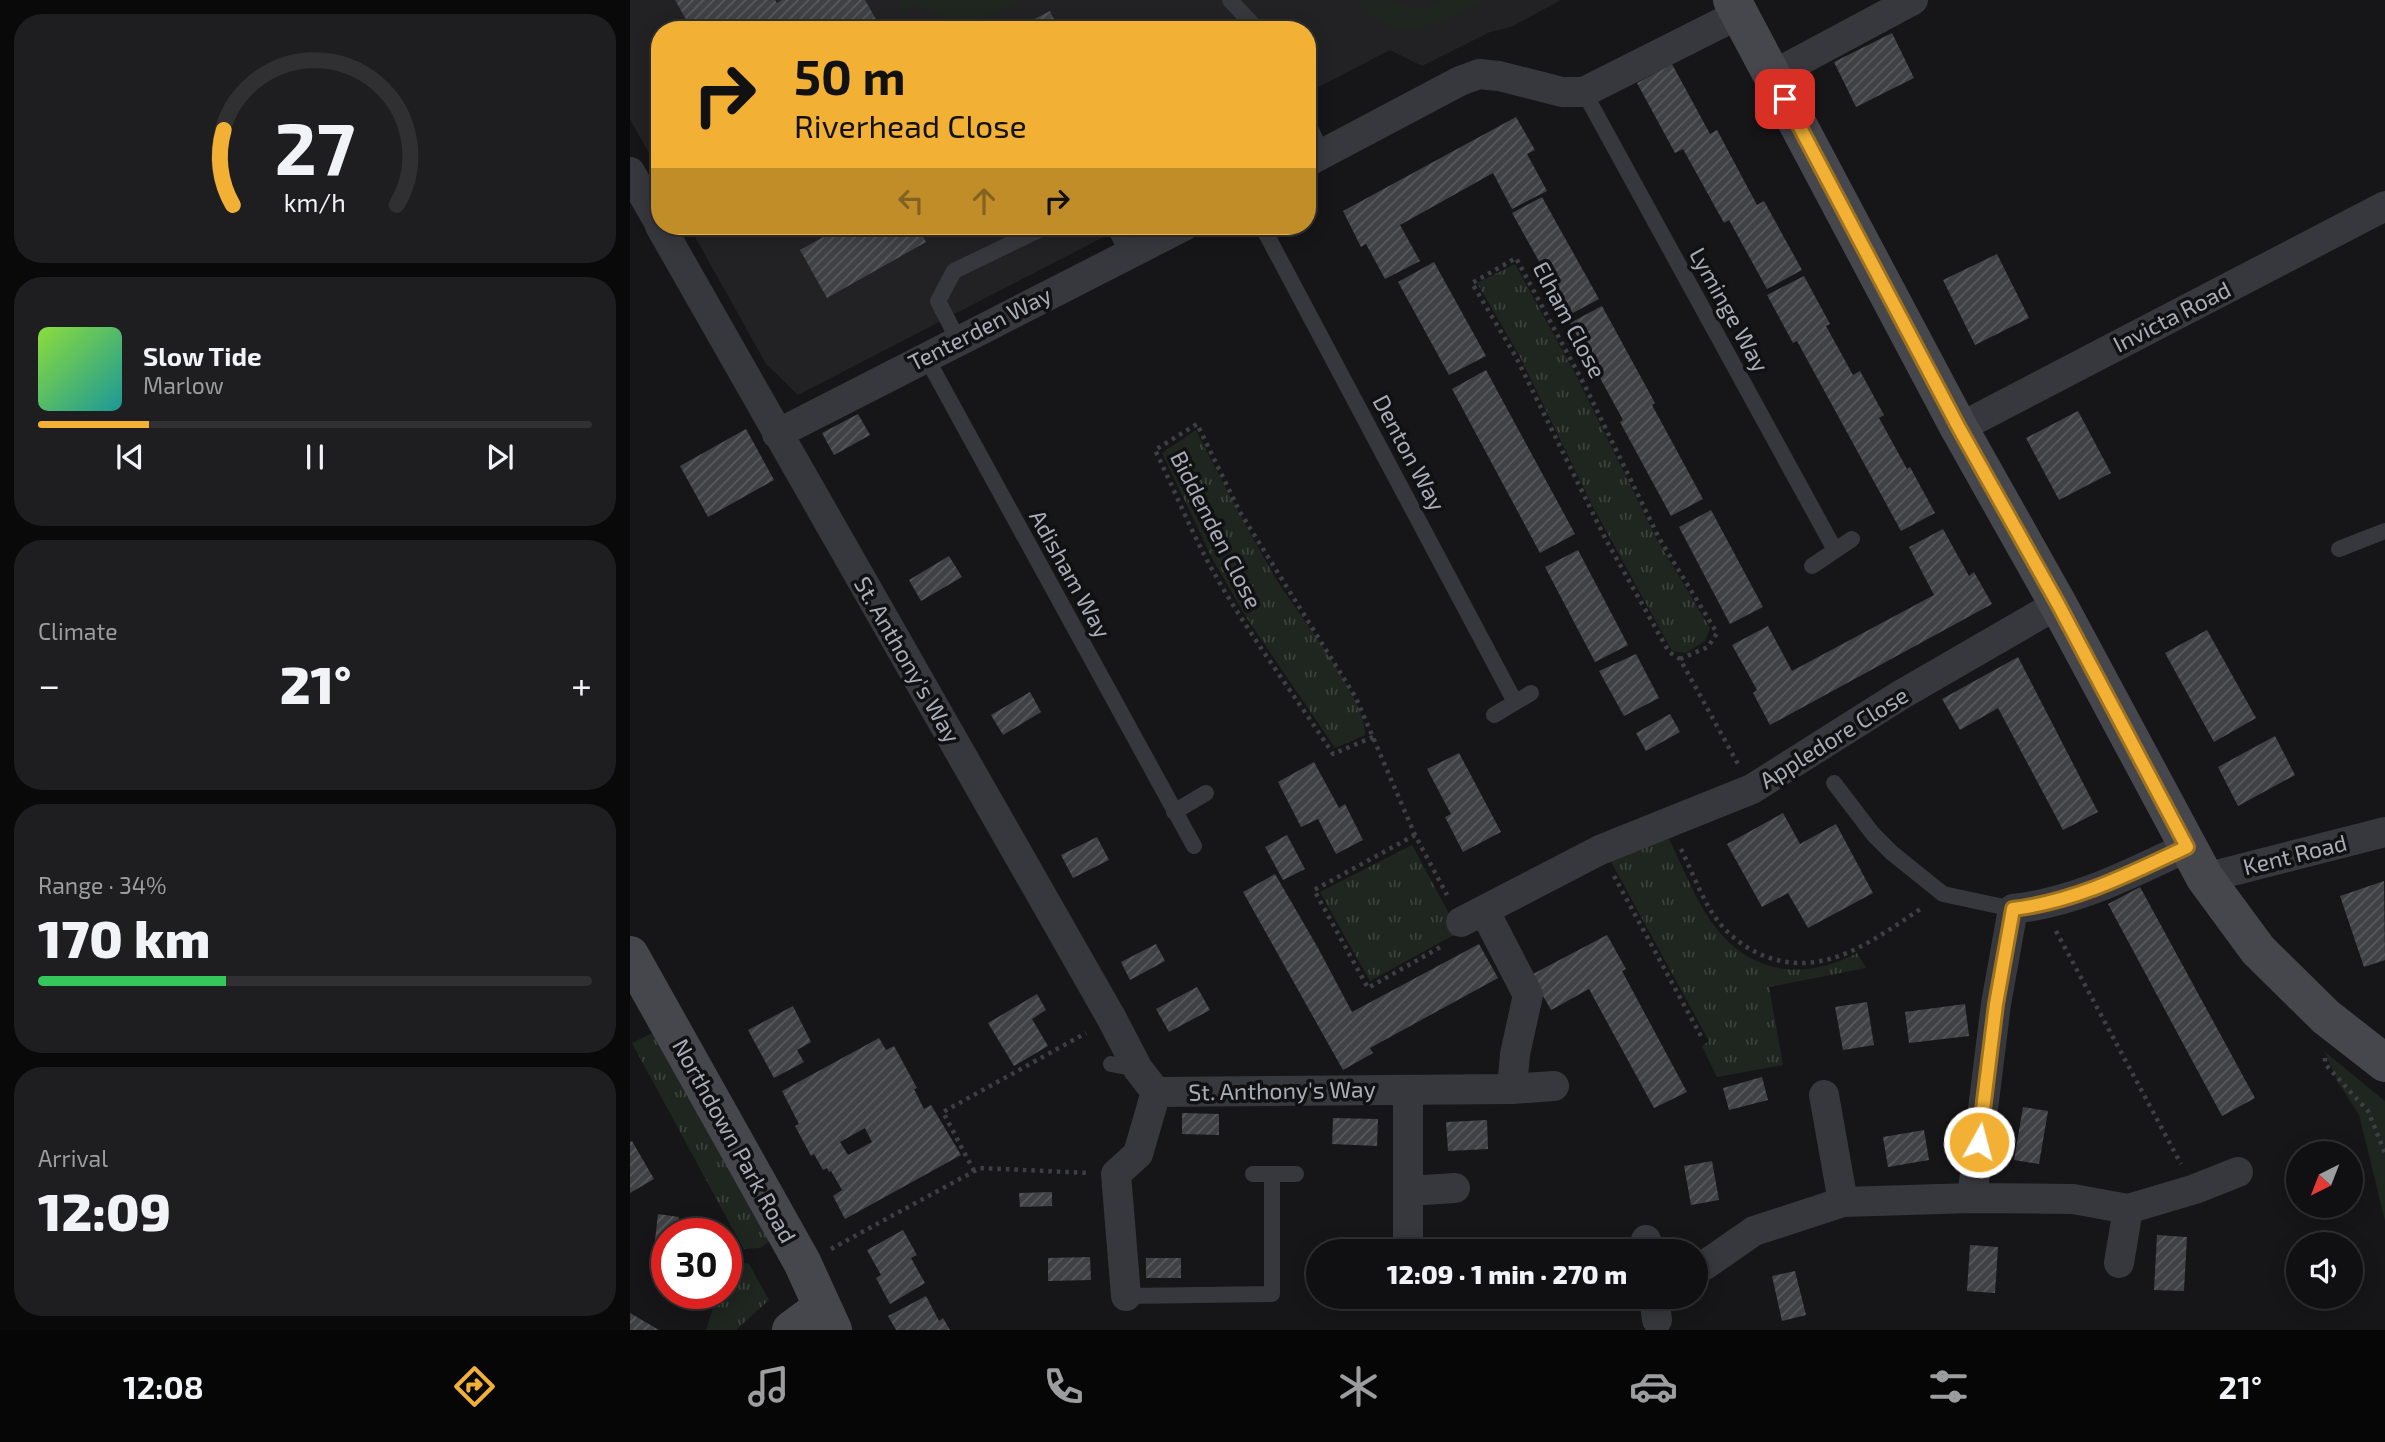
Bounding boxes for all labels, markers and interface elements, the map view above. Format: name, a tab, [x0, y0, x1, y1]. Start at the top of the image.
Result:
text: 50 m	[794, 46, 906, 105]
icon: right	[679, 49, 770, 140]
pin	[1755, 69, 1815, 129]
icon: arrive	[1766, 80, 1804, 118]
text: 27	[275, 102, 355, 190]
text: Riverhead Close	[794, 106, 1027, 144]
icon: left	[892, 182, 930, 220]
icon: ahead	[965, 182, 1003, 220]
icon: right	[1038, 182, 1076, 220]
text: km/h	[284, 186, 346, 216]
street label: Lyminge Way	[1684, 242, 1776, 377]
street label: Elham Close	[1527, 256, 1612, 383]
street label: Invicta Road	[2108, 275, 2235, 358]
street label: Tenterden Way	[903, 280, 1056, 376]
text: Slow Tide	[143, 340, 262, 371]
text: Marlow	[143, 371, 224, 399]
street label: Denton Way	[1368, 390, 1452, 515]
icon: previous	[111, 438, 149, 476]
icon: pause	[296, 438, 334, 476]
icon: next	[481, 438, 519, 476]
street label: Biddenden Close	[1165, 446, 1269, 613]
street label: Adisham Way	[1024, 505, 1118, 642]
street label: St. Anthony's Way	[849, 571, 967, 748]
text: Climate	[38, 617, 118, 645]
text: 21°	[280, 652, 351, 714]
text: −	[38, 661, 60, 707]
text: +	[571, 661, 592, 707]
street label: Appledore Close	[1754, 680, 1913, 794]
street label: Kent Road	[2240, 828, 2350, 880]
text: Range · 34%	[38, 871, 166, 899]
text: 170 km	[38, 906, 210, 968]
street label: Northdown Park Road	[667, 1034, 803, 1248]
street label: St. Anthony's Way	[1188, 1074, 1376, 1106]
position arrow	[1942, 1105, 2016, 1179]
north arrow	[2286, 1141, 2362, 1218]
map controls	[2286, 1141, 2363, 1309]
text: Arrival	[38, 1144, 108, 1172]
text: 12:09	[38, 1179, 171, 1241]
speed limit sign: 30	[651, 1218, 742, 1309]
button: sound	[2286, 1232, 2363, 1309]
text: 12:09 · 1 min · 270 m	[1387, 1258, 1627, 1289]
icon: directions	[450, 1362, 499, 1411]
icon: music	[744, 1362, 793, 1411]
icon: phone	[1039, 1362, 1088, 1411]
icon: climate	[1334, 1362, 1383, 1411]
icon: car	[1629, 1362, 1678, 1411]
icon: filters	[1924, 1362, 1973, 1411]
text: 12:08	[123, 1367, 204, 1405]
text: 21°	[2219, 1367, 2262, 1405]

